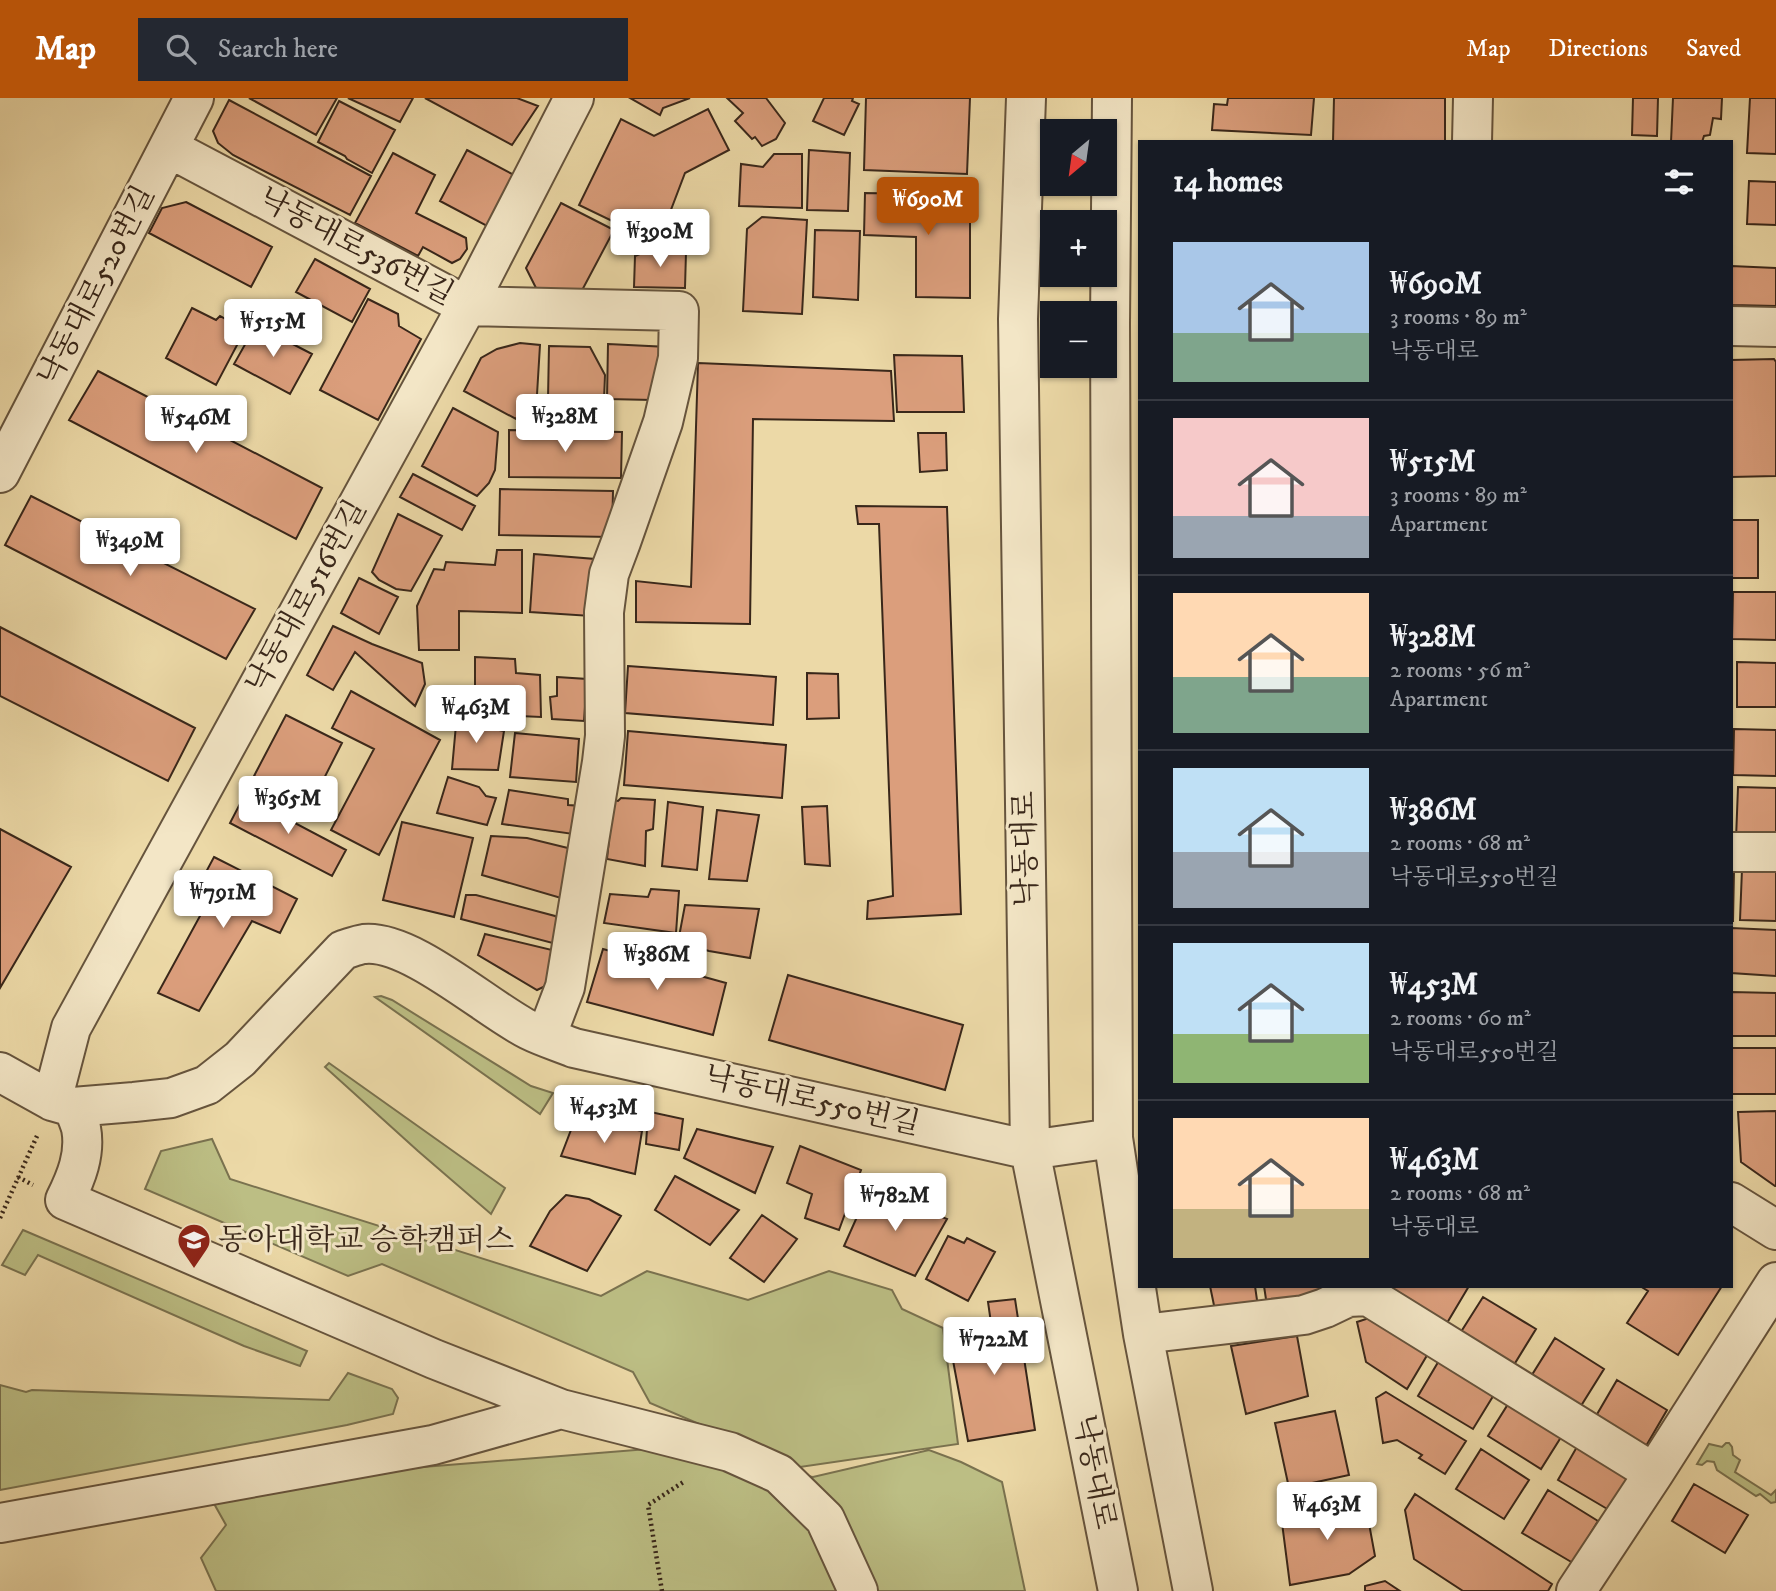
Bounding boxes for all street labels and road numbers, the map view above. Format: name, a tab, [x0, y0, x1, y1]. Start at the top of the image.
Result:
street label: 낙동대로520번길	[31, 180, 163, 392]
street label: 낙동대로536번길	[252, 180, 460, 314]
street label: 낙동대로516번길	[239, 494, 375, 700]
street label: 낙동대로	[1006, 791, 1046, 907]
street label: 낙동대로550번길	[701, 1058, 923, 1144]
street label: 낙동대로	[1065, 1412, 1123, 1532]

